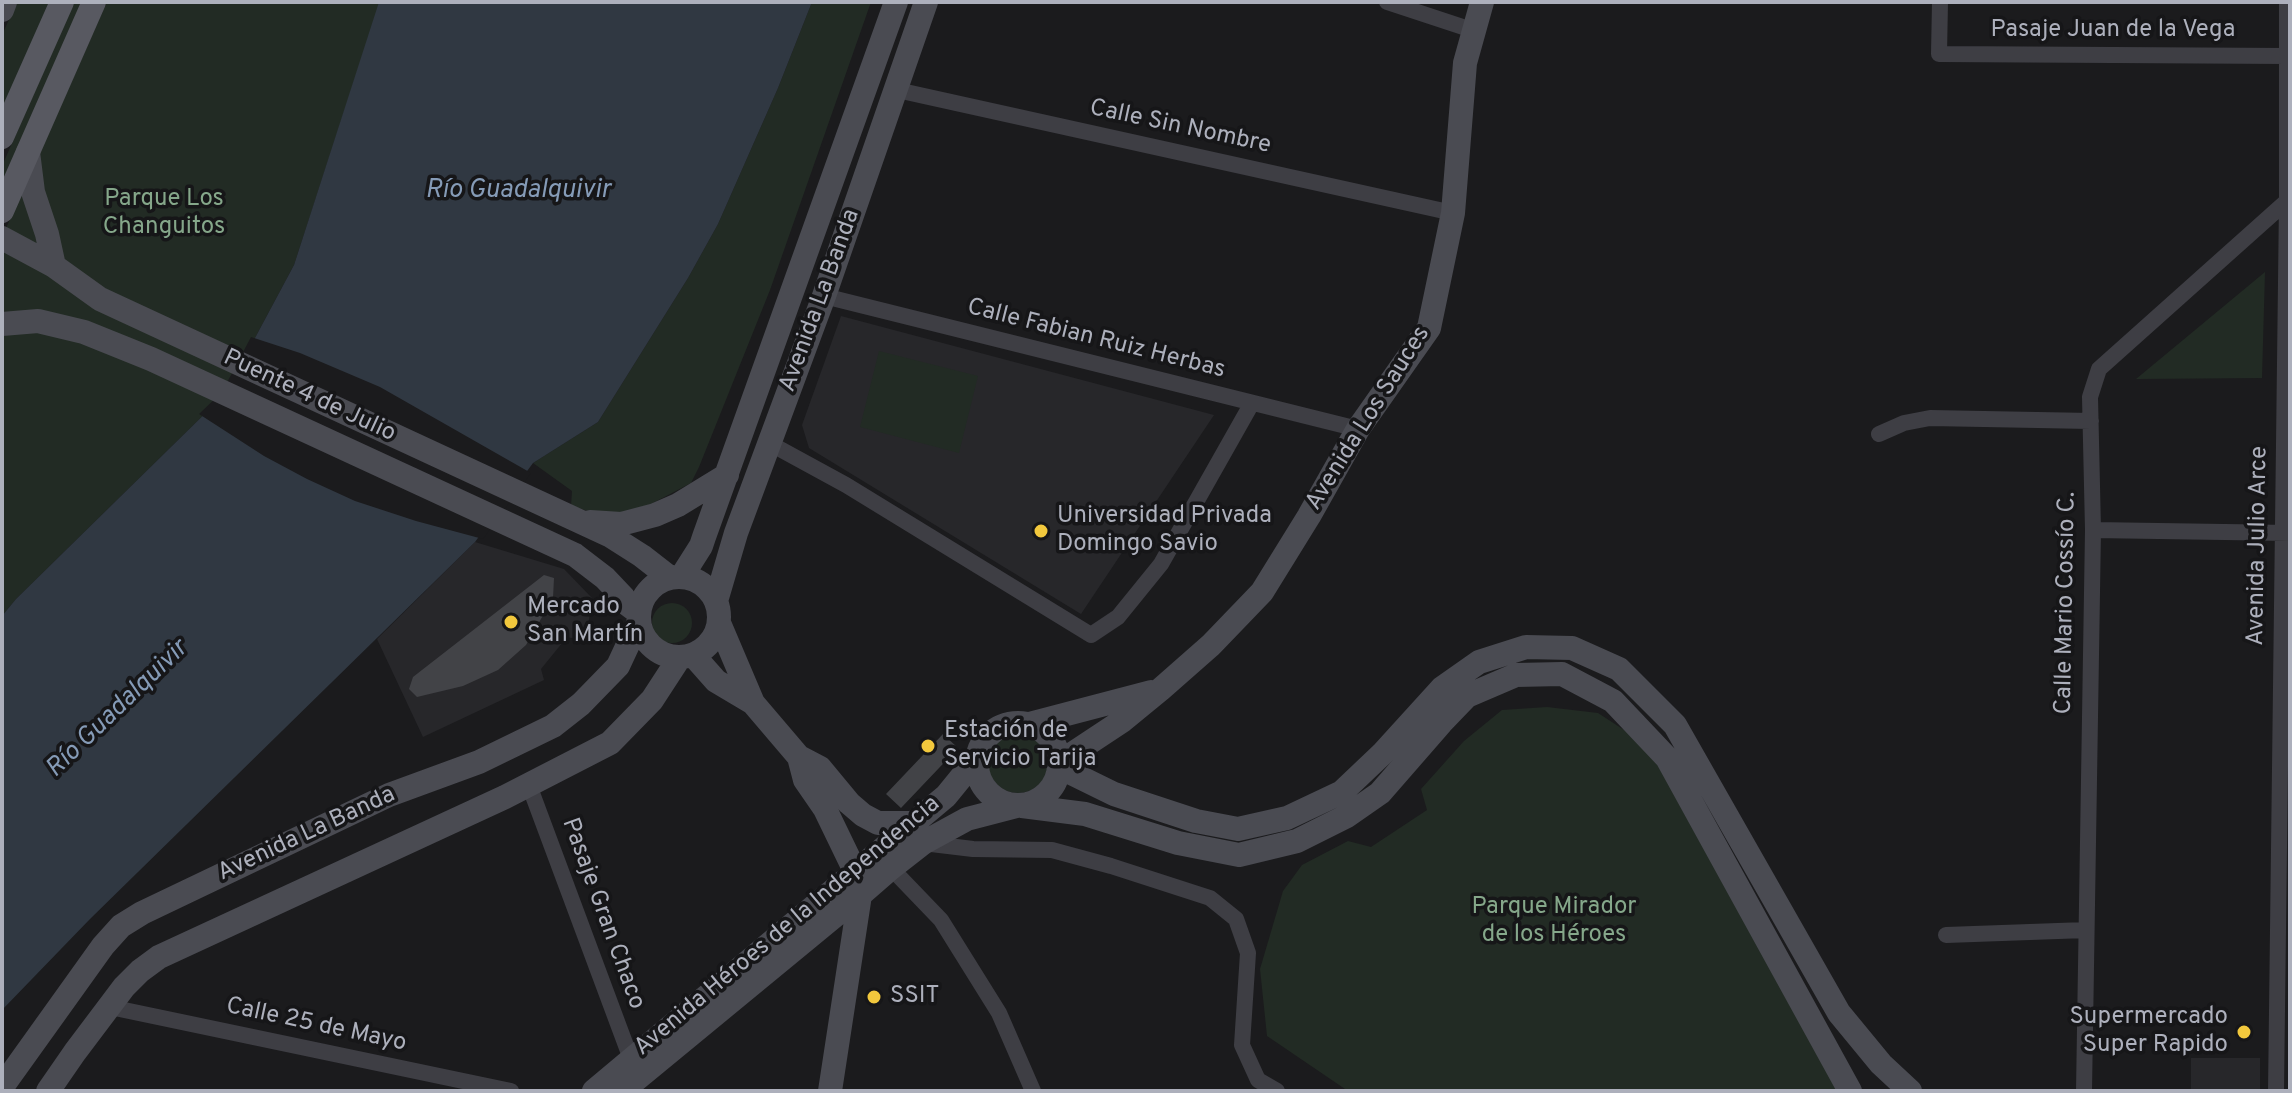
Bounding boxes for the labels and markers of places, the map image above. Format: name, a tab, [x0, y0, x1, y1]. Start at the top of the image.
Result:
place label: Universidad Privada Domingo Savio	[1057, 503, 1272, 559]
marker: Universidad Privada Domingo Savio	[1032, 522, 1050, 540]
place label: Mercado San Martín	[527, 594, 643, 650]
marker: Mercado San Martín	[502, 613, 520, 631]
place label: Estación de Servicio Tarija	[944, 718, 1096, 774]
marker: Estación de Servicio Tarija	[919, 737, 937, 755]
place label: SSIT	[890, 983, 939, 1011]
marker: SSIT	[865, 988, 883, 1006]
place label: Supermercado Super Rapido	[2069, 1004, 2228, 1060]
marker: Supermercado Super Rapido	[2235, 1023, 2253, 1041]

